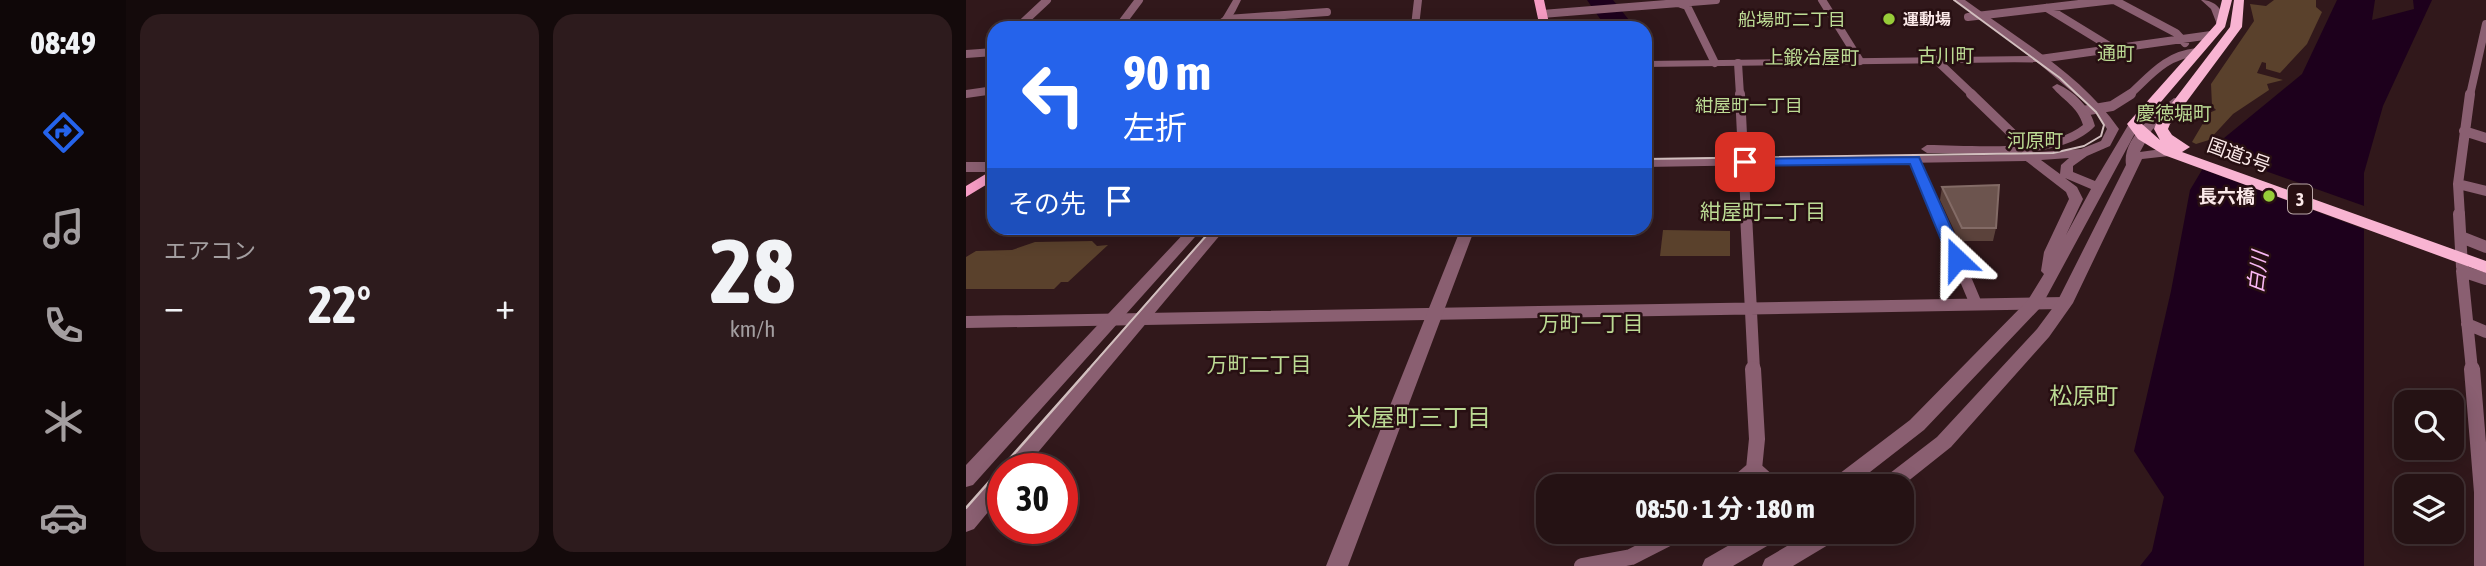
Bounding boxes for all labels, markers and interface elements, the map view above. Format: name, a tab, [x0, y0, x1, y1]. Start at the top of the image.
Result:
district label: 船場町二丁目	[1738, 9, 1846, 30]
place label: 運動場	[1903, 10, 1951, 28]
marker: 運動場	[1881, 11, 1897, 27]
text: 08:49	[30, 24, 96, 61]
district label: 通町	[2097, 42, 2135, 64]
text: 90 m	[1123, 44, 1211, 100]
district label: 古川町	[1917, 44, 1975, 66]
district label: 上鍛冶屋町	[1764, 46, 1860, 68]
icon: left	[1008, 49, 1099, 140]
district label: 紺屋町一丁目	[1695, 95, 1803, 116]
district label: 慶徳堀町	[2136, 102, 2212, 124]
icon: directions	[39, 108, 88, 157]
text: 左折	[1123, 109, 1187, 146]
district label: 河原町	[2006, 129, 2064, 151]
pin	[1715, 132, 1775, 192]
street label: 国道3号	[2204, 133, 2274, 177]
icon: arrive	[1726, 143, 1764, 181]
icon: arrive	[1100, 182, 1138, 220]
road number: 3	[2288, 184, 2312, 214]
place label: 長六橋	[2198, 185, 2255, 207]
marker: 長六橋	[2261, 188, 2277, 204]
text: その先	[1008, 189, 1086, 219]
district label: 紺屋町二丁目	[1700, 199, 1826, 223]
icon: music	[39, 204, 88, 253]
text: 28	[710, 218, 795, 322]
position arrow	[1920, 222, 1994, 296]
text: エアコン	[164, 238, 256, 264]
water label: 白川	[2243, 248, 2272, 294]
text: 22°	[308, 274, 371, 334]
text: −	[164, 284, 184, 327]
text: +	[495, 284, 515, 327]
icon: phone	[39, 301, 88, 350]
district label: 万町一丁目	[1539, 311, 1644, 335]
text: km/h	[730, 316, 775, 342]
district label: 万町二丁目	[1207, 352, 1312, 376]
district label: 松原町	[2050, 383, 2119, 409]
map controls	[2394, 390, 2464, 544]
button: search	[2394, 390, 2464, 460]
icon: climate	[39, 397, 88, 446]
district label: 米屋町三丁目	[1347, 404, 1491, 431]
speed limit sign: 30	[987, 453, 1078, 544]
button: layers	[2394, 474, 2464, 544]
icon: car	[39, 493, 88, 542]
text: 08:50 · 1 分 · 180 m	[1635, 494, 1815, 524]

